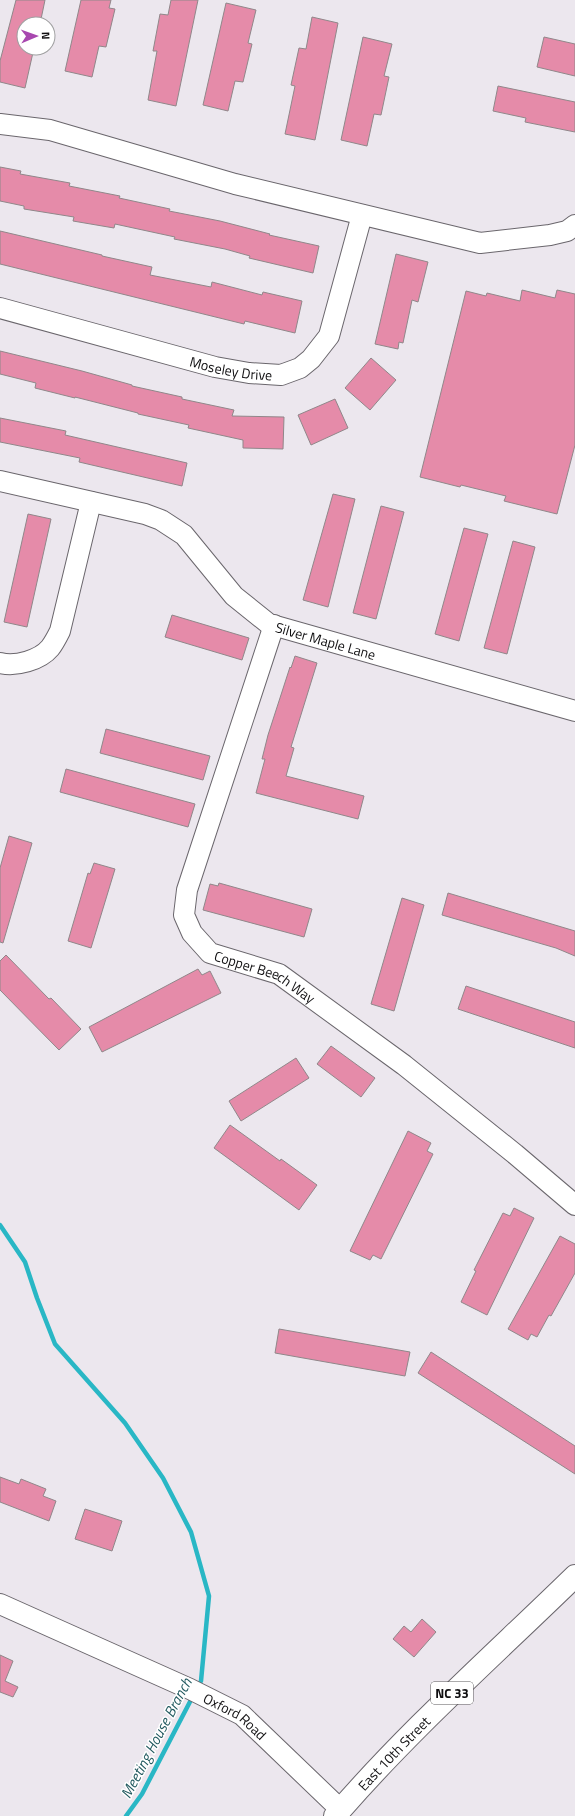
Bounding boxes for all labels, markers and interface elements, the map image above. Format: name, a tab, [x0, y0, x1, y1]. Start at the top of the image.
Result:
north arrow	[16, 16, 56, 56]
text: N	[38, 32, 54, 40]
street label: Moseley Drive	[187, 350, 273, 385]
street label: Silver Maple Lane	[273, 616, 378, 664]
street label: Copper Beech Way	[212, 944, 320, 1008]
water label: Meeting House Branch	[114, 1673, 198, 1802]
road number: NC 33	[431, 1682, 473, 1704]
street label: Oxford Road	[200, 1687, 272, 1744]
street label: East 10th Street	[352, 1711, 434, 1795]

